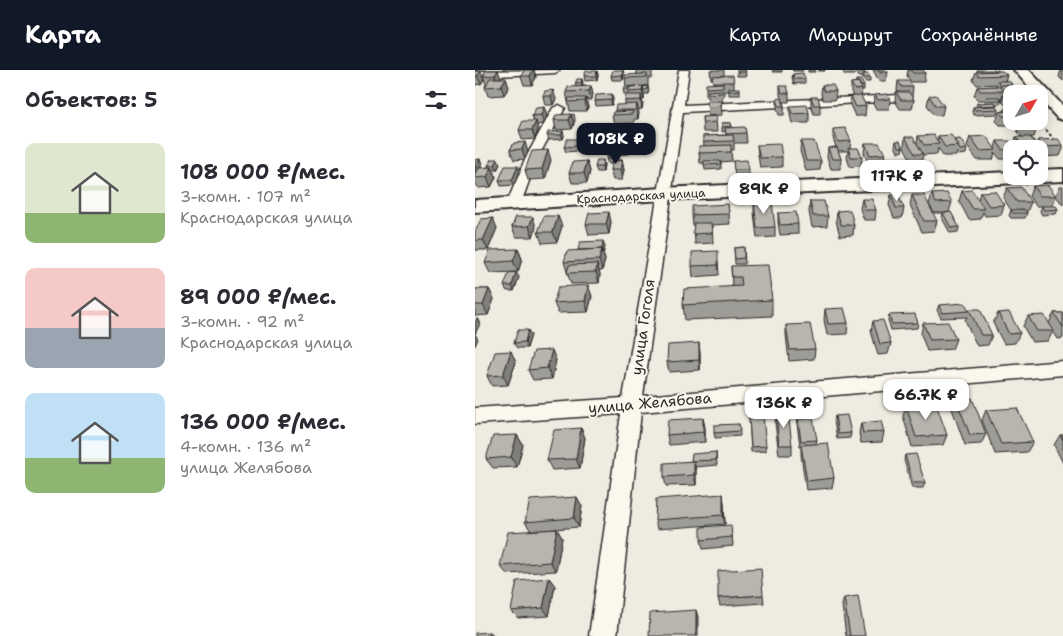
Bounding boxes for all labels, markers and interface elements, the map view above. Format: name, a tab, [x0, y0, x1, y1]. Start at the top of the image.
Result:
text: Карта	[25, 19, 101, 51]
text: Карта	[729, 23, 780, 47]
text: Маршрут	[808, 23, 892, 47]
text: Сохранённые	[920, 23, 1038, 47]
north arrow	[1003, 85, 1047, 130]
map controls	[1003, 85, 1048, 185]
text: Объектов: 5	[25, 86, 157, 114]
icon: filters	[422, 86, 450, 114]
pin: 108K ₽	[575, 122, 657, 165]
text: 108K ₽	[588, 128, 644, 149]
button: locate	[1003, 140, 1048, 185]
text: 108 000 ₽/мес.	[180, 158, 346, 186]
pin: 117K ₽	[856, 160, 938, 202]
icon: home	[65, 163, 125, 223]
text: 117K ₽	[871, 165, 923, 186]
pin: 89K ₽	[729, 172, 799, 215]
text: 89K ₽	[739, 178, 789, 199]
street label: Краснодарская улица	[576, 185, 707, 207]
text: 3-комн. · 107 m²	[180, 186, 311, 207]
text: Краснодарская улица	[180, 207, 352, 228]
street label: улица Гоголя	[626, 278, 660, 376]
text: 89 000 ₽/мес.	[180, 283, 337, 311]
icon: home	[65, 288, 125, 348]
text: 3-комн. · 92 m²	[180, 311, 305, 332]
text: Краснодарская улица	[180, 332, 352, 353]
pin: 66.7K ₽	[880, 378, 972, 421]
text: 66.7K ₽	[894, 384, 958, 405]
pin: 136K ₽	[743, 386, 825, 429]
street label: улица Желябова	[588, 388, 713, 418]
text: 136K ₽	[756, 392, 813, 413]
text: 136 000 ₽/мес.	[180, 408, 346, 436]
icon: home	[65, 413, 125, 473]
text: 4-комн. · 136 m²	[180, 436, 311, 457]
text: улица Желябова	[180, 457, 312, 478]

